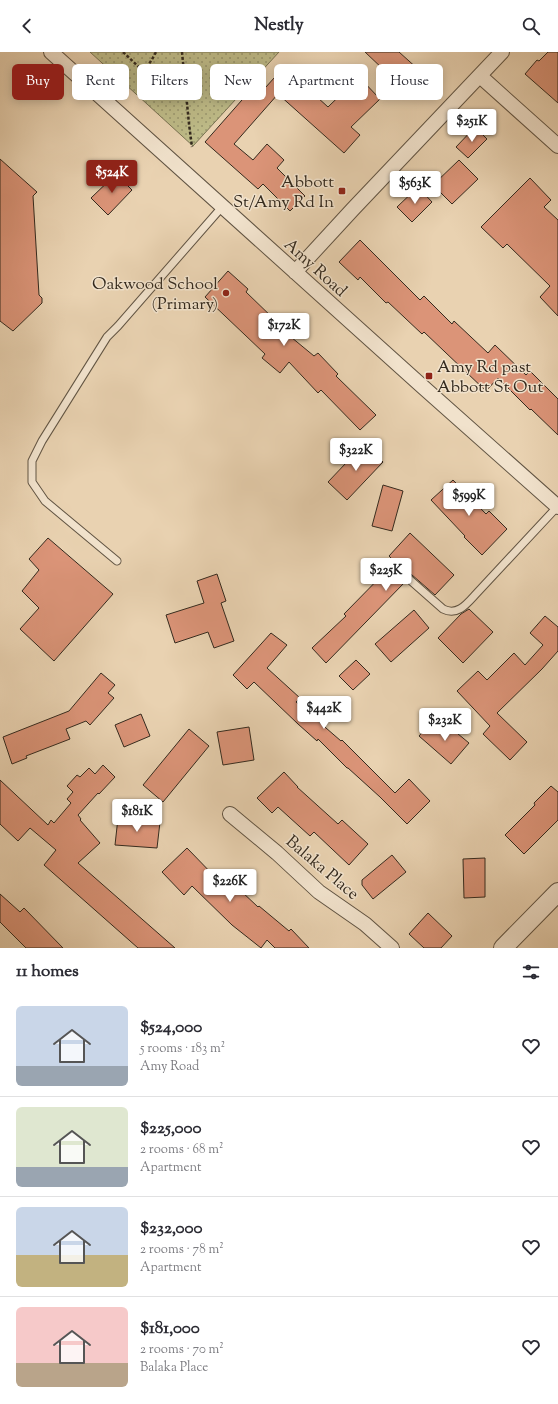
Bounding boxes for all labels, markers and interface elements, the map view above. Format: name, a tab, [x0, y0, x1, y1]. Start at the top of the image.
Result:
text: Nestly	[254, 13, 304, 39]
icon: back	[16, 15, 38, 37]
icon: search	[520, 15, 542, 37]
chip: Buy	[12, 64, 64, 100]
chip: Rent	[72, 64, 129, 100]
chip: Filters	[137, 64, 202, 100]
chip: New	[210, 64, 266, 100]
chip: Apartment	[274, 64, 368, 100]
chip: House	[376, 64, 443, 100]
pin: $251K	[444, 109, 500, 143]
text: $251K	[456, 113, 488, 131]
pin: $524K	[84, 160, 140, 194]
text: $524K	[95, 164, 129, 182]
place label: Abbott St/Amy Rd In	[233, 171, 334, 215]
pin: $563K	[387, 171, 443, 205]
text: $563K	[399, 175, 431, 193]
marker: Abbott St/Amy Rd In	[337, 186, 347, 196]
street label: Amy Road	[278, 234, 352, 304]
place label: Oakwood School (Primary)	[92, 273, 218, 317]
marker: Oakwood School (Primary)	[221, 288, 231, 298]
pin: $172K	[256, 313, 312, 347]
text: $172K	[267, 317, 301, 335]
place label: Amy Rd past Abbott St Out	[437, 356, 543, 400]
marker: Amy Rd past Abbott St Out	[424, 371, 434, 381]
pin: $322K	[328, 438, 384, 472]
text: $322K	[339, 442, 373, 460]
pin: $599K	[441, 483, 497, 517]
text: $599K	[452, 487, 486, 505]
pin: $225K	[358, 558, 414, 592]
text: $225K	[370, 562, 402, 580]
pin: $442K	[296, 696, 352, 730]
text: $442K	[306, 700, 342, 718]
pin: $232K	[417, 708, 473, 742]
text: $232K	[428, 712, 462, 730]
pin: $181K	[109, 799, 165, 833]
text: $181K	[121, 803, 153, 821]
street label: Balaka Place	[280, 831, 364, 907]
pin: $226K	[202, 869, 258, 903]
text: $226K	[213, 873, 247, 891]
text: 11 homes	[16, 960, 79, 984]
icon: filters	[520, 961, 542, 983]
text: $524,000	[140, 1016, 202, 1040]
icon: home	[48, 1022, 96, 1070]
icon: heart	[520, 1035, 542, 1057]
text: 5 rooms · 183 m²	[140, 1040, 225, 1058]
text: Amy Road	[140, 1058, 199, 1076]
text: $225,000	[140, 1117, 202, 1141]
icon: home	[48, 1123, 96, 1171]
icon: heart	[520, 1136, 542, 1158]
text: 2 rooms · 68 m²	[140, 1141, 224, 1159]
text: Apartment	[140, 1159, 201, 1177]
text: $232,000	[140, 1217, 203, 1241]
icon: home	[48, 1223, 96, 1271]
icon: heart	[520, 1236, 542, 1258]
text: 2 rooms · 78 m²	[140, 1241, 224, 1259]
text: Apartment	[140, 1259, 201, 1277]
text: $181,000	[140, 1317, 200, 1341]
icon: home	[48, 1323, 96, 1371]
icon: heart	[520, 1336, 542, 1358]
text: 2 rooms · 70 m²	[140, 1341, 224, 1359]
text: Balaka Place	[140, 1359, 208, 1377]

